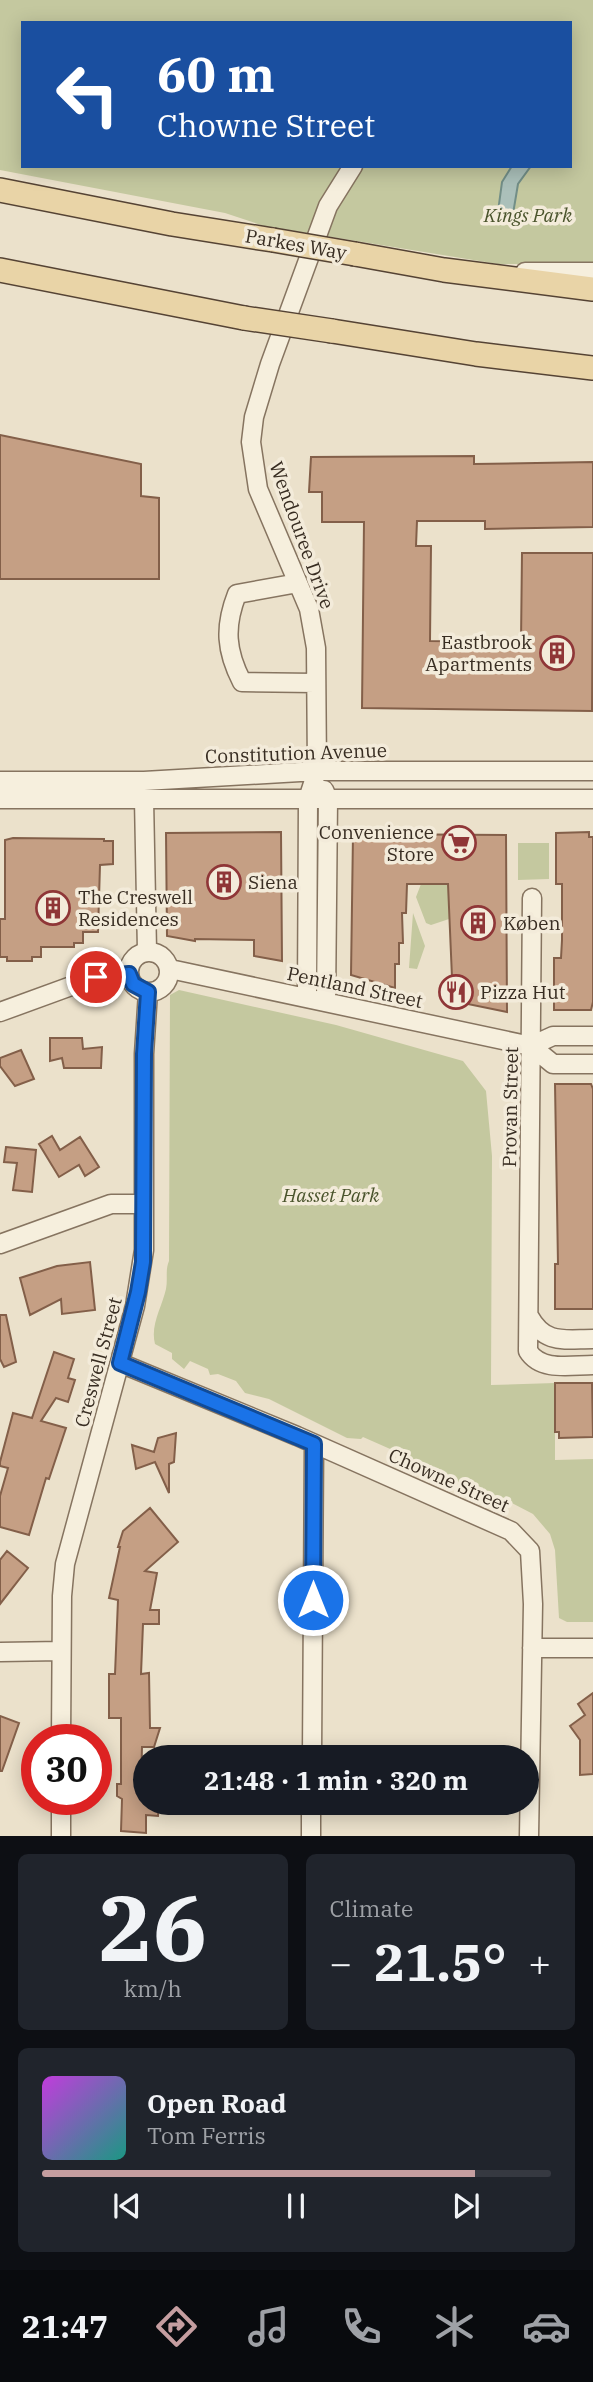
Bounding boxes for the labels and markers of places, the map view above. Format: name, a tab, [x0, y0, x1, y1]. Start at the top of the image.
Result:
place label: Eastbrook Apartments	[425, 630, 532, 676]
building icon: Eastbrook Apartments	[538, 634, 576, 672]
place label: Convenience Store	[319, 820, 434, 866]
supermarket icon: Convenience Store	[440, 824, 478, 862]
building icon: Siena	[205, 863, 243, 901]
place label: Siena	[248, 870, 298, 894]
place label: The Creswell Residences	[78, 885, 193, 931]
building icon: The Creswell Residences	[34, 889, 72, 927]
building icon: Køben	[459, 904, 497, 942]
place label: Køben	[503, 911, 561, 935]
pin	[66, 947, 126, 1007]
restaurant icon: Pizza Hut	[437, 973, 475, 1011]
place label: Pizza Hut	[480, 980, 566, 1004]

